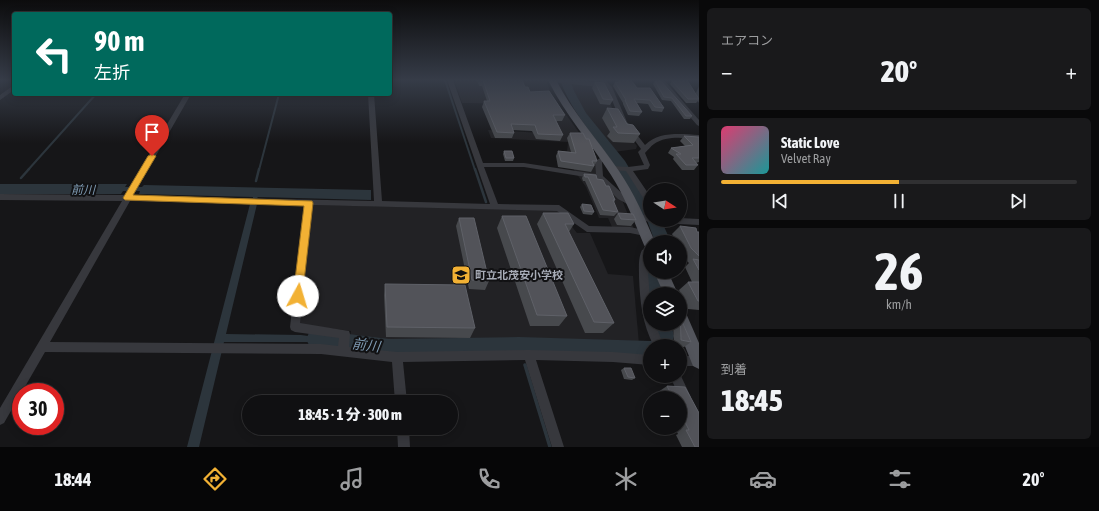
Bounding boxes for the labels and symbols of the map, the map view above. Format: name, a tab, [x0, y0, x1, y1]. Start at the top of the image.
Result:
pin	[135, 115, 169, 156]
water label: 前川	[71, 183, 97, 197]
north arrow	[643, 183, 687, 227]
school or university icon: 町立北茂安小学校	[450, 264, 472, 286]
place label: 町立北茂安小学校	[475, 269, 563, 281]
position arrow	[277, 275, 319, 317]
water label: 前川	[351, 335, 383, 355]
speed limit sign: 30	[12, 383, 64, 435]

